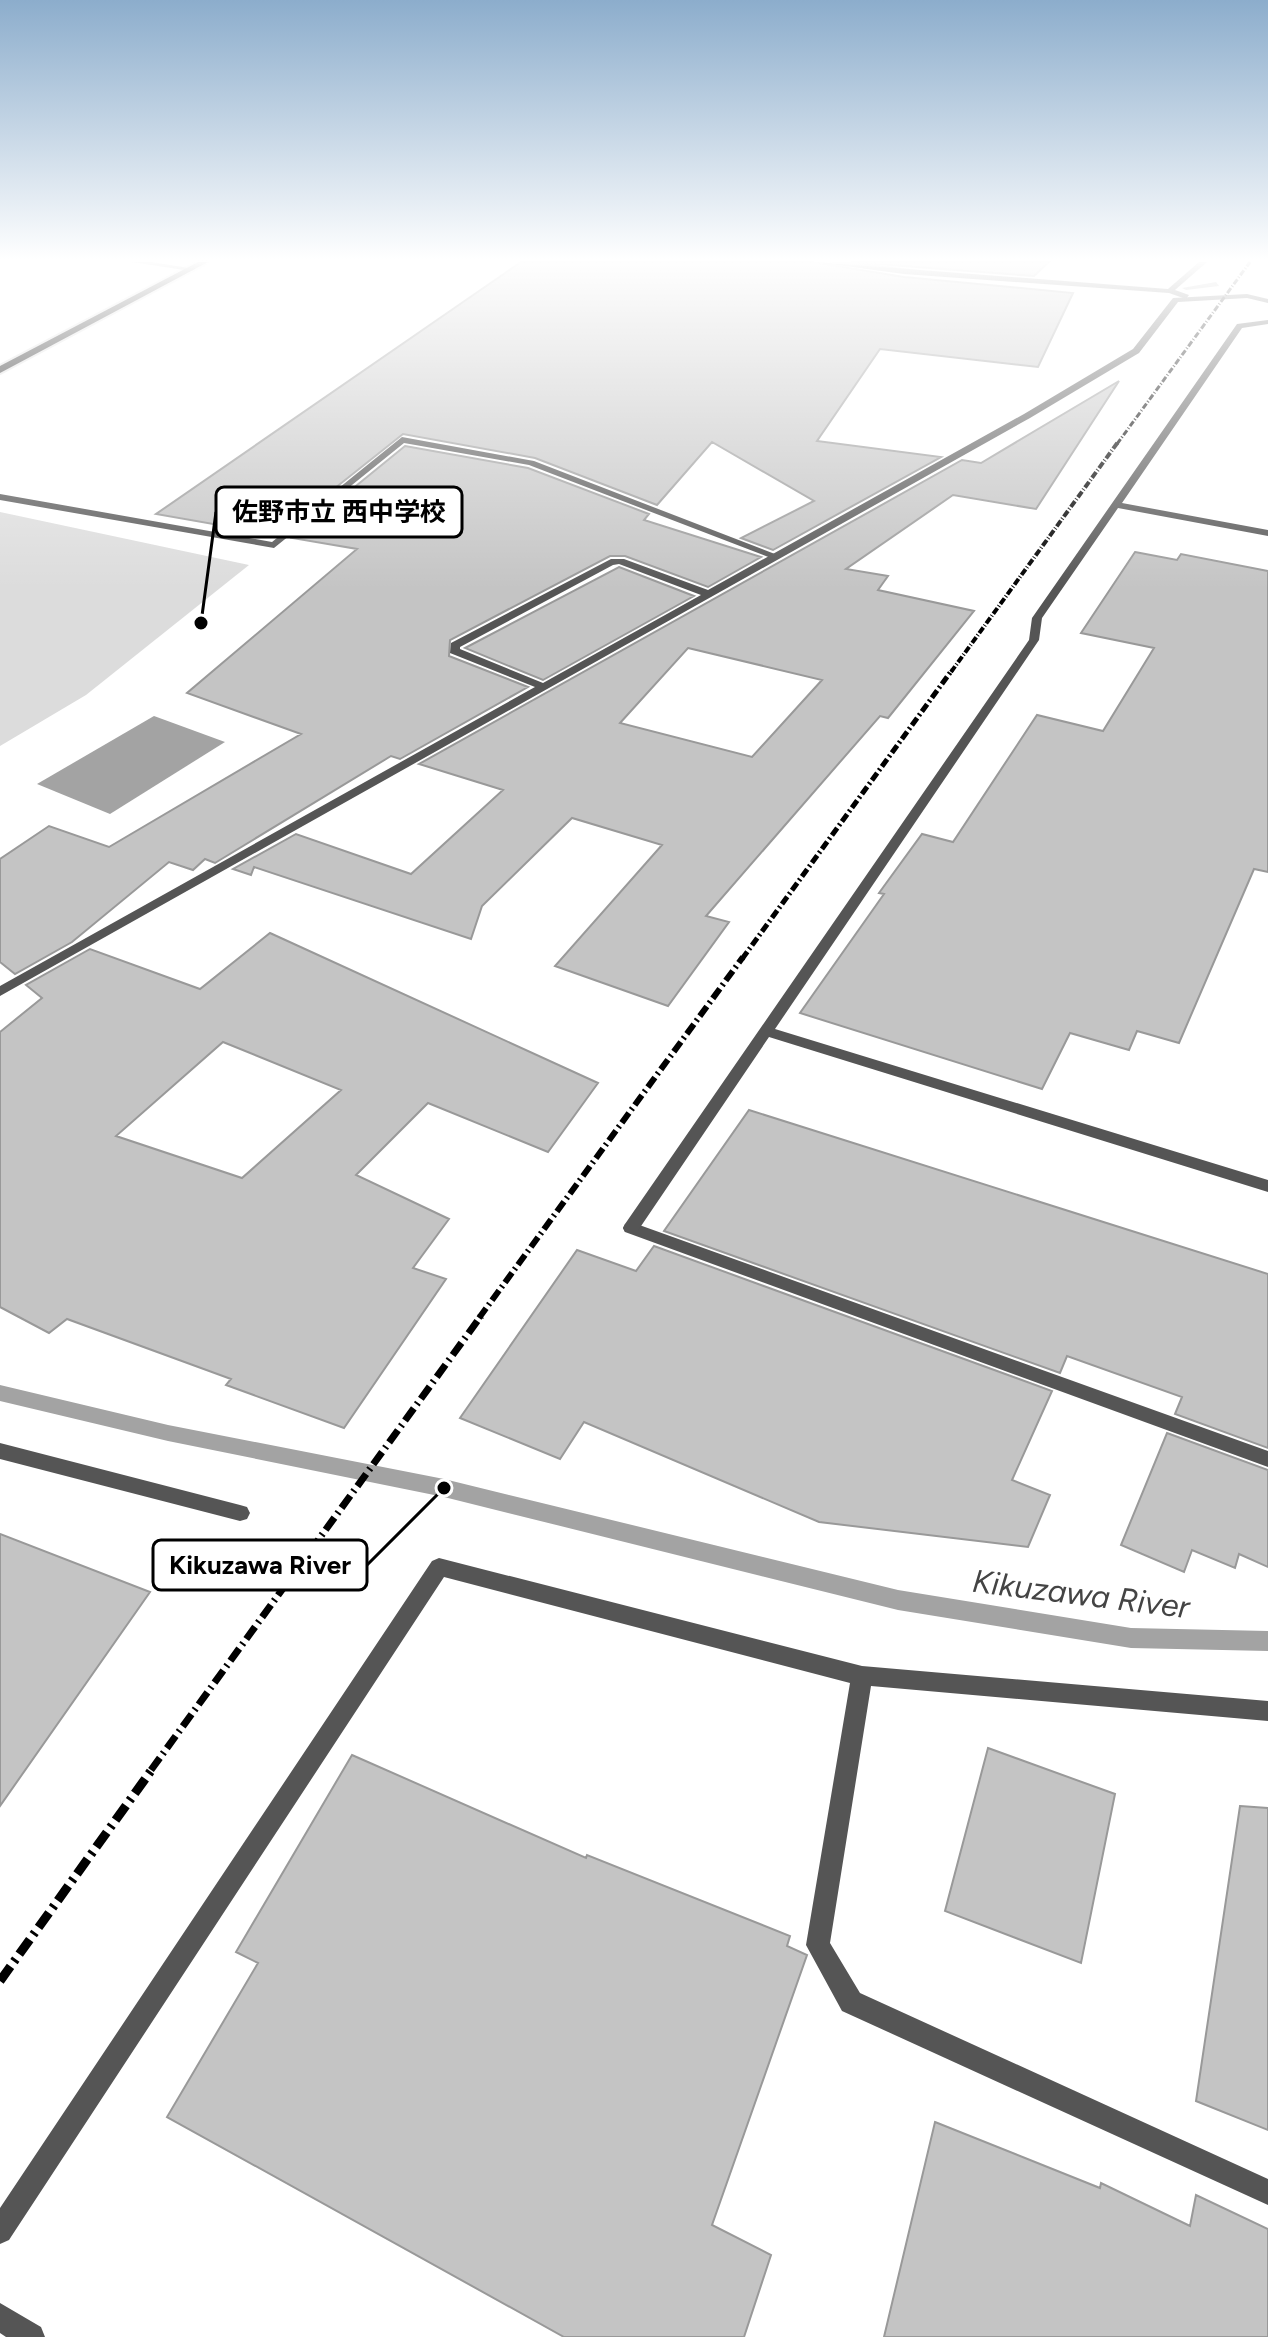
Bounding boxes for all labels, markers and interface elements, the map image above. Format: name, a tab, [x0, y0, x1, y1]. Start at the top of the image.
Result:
callout: 佐野市立 西中学校	[216, 487, 462, 537]
text: 佐野市立 西中学校	[232, 496, 446, 528]
callout: Kikuzawa River	[153, 1540, 367, 1590]
text: Kikuzawa River	[169, 1549, 351, 1581]
water label: Kikuzawa River	[970, 1562, 1193, 1626]

